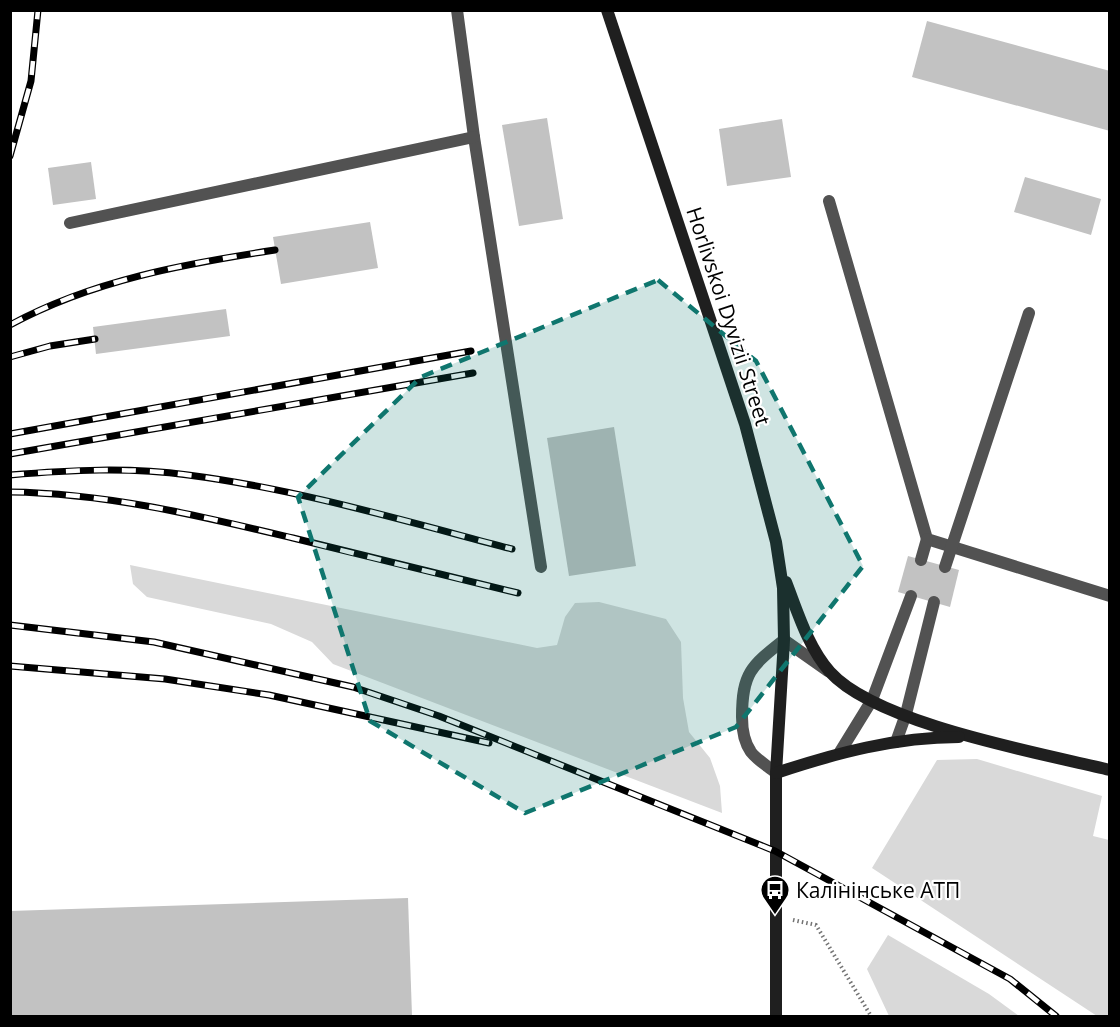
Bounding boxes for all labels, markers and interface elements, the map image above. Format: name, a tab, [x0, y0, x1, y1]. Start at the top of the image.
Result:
street label: Horlivskoi Dyvizii Street	[680, 203, 778, 429]
bus stop icon: Калінінське АТП	[759, 874, 791, 916]
place label: Калінінське АТП	[796, 876, 960, 904]

